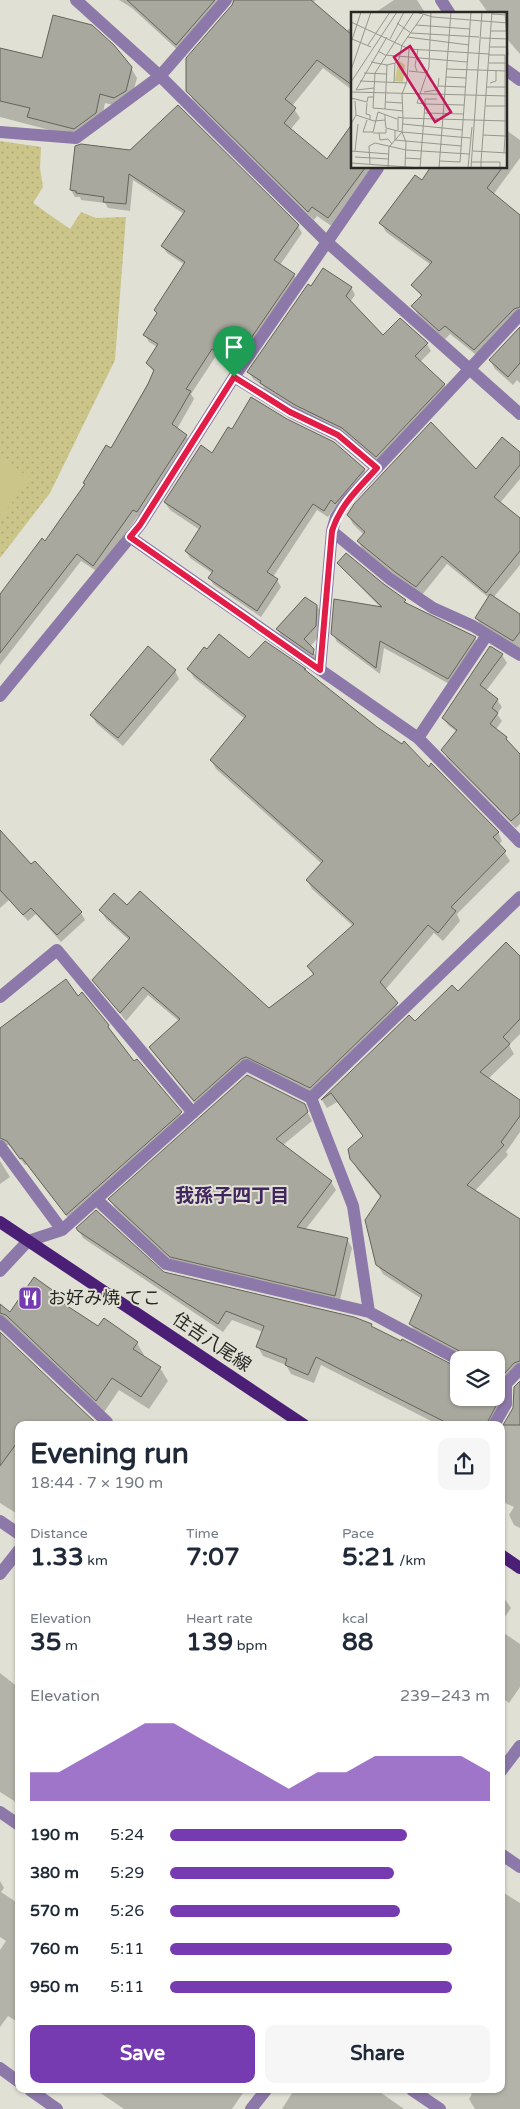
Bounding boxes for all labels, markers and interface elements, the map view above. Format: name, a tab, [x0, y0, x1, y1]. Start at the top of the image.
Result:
inset map	[351, 12, 508, 169]
pin	[213, 326, 255, 377]
icon: arrive	[220, 333, 248, 361]
district label: 我孫子四丁目	[175, 1185, 289, 1207]
restaurant icon: お好み焼 てこ	[17, 1285, 43, 1311]
place label: お好み焼 てこ	[48, 1287, 161, 1309]
street label: 住吉八尾線	[169, 1308, 255, 1376]
map controls	[450, 1351, 505, 1406]
button: layers	[450, 1351, 505, 1406]
text: Evening run	[30, 1437, 189, 1471]
button: share	[438, 1438, 490, 1490]
text: 18:44 · 7 × 190 m	[30, 1473, 163, 1493]
text: Distance	[30, 1525, 88, 1542]
text: Time	[186, 1525, 219, 1542]
text: Pace	[342, 1525, 374, 1542]
text: 1.33	[30, 1542, 84, 1572]
text: 7:07	[186, 1542, 240, 1572]
text: 5:21	[342, 1542, 396, 1572]
text: km	[84, 1552, 108, 1569]
text: /km	[396, 1552, 426, 1569]
text: Elevation	[30, 1610, 91, 1627]
text: Heart rate	[186, 1610, 253, 1627]
text: kcal	[342, 1610, 368, 1627]
text: 35	[30, 1627, 61, 1657]
text: 139	[186, 1627, 233, 1657]
text: 88	[342, 1627, 373, 1657]
text: m	[61, 1637, 78, 1654]
text: bpm	[233, 1637, 267, 1654]
text: Elevation	[30, 1686, 100, 1706]
text: 239–243 m	[400, 1686, 490, 1706]
text: 190 m	[30, 1825, 79, 1845]
text: 5:24	[110, 1825, 144, 1845]
text: 380 m	[30, 1863, 79, 1883]
text: 5:29	[110, 1863, 144, 1883]
text: 570 m	[30, 1901, 79, 1921]
text: 5:26	[110, 1901, 144, 1921]
text: 760 m	[30, 1939, 79, 1959]
text: 5:11	[110, 1939, 144, 1959]
text: 950 m	[30, 1977, 79, 1997]
text: 5:11	[110, 1977, 144, 1997]
button: Save	[30, 2025, 255, 2083]
button: Share	[265, 2025, 490, 2083]

